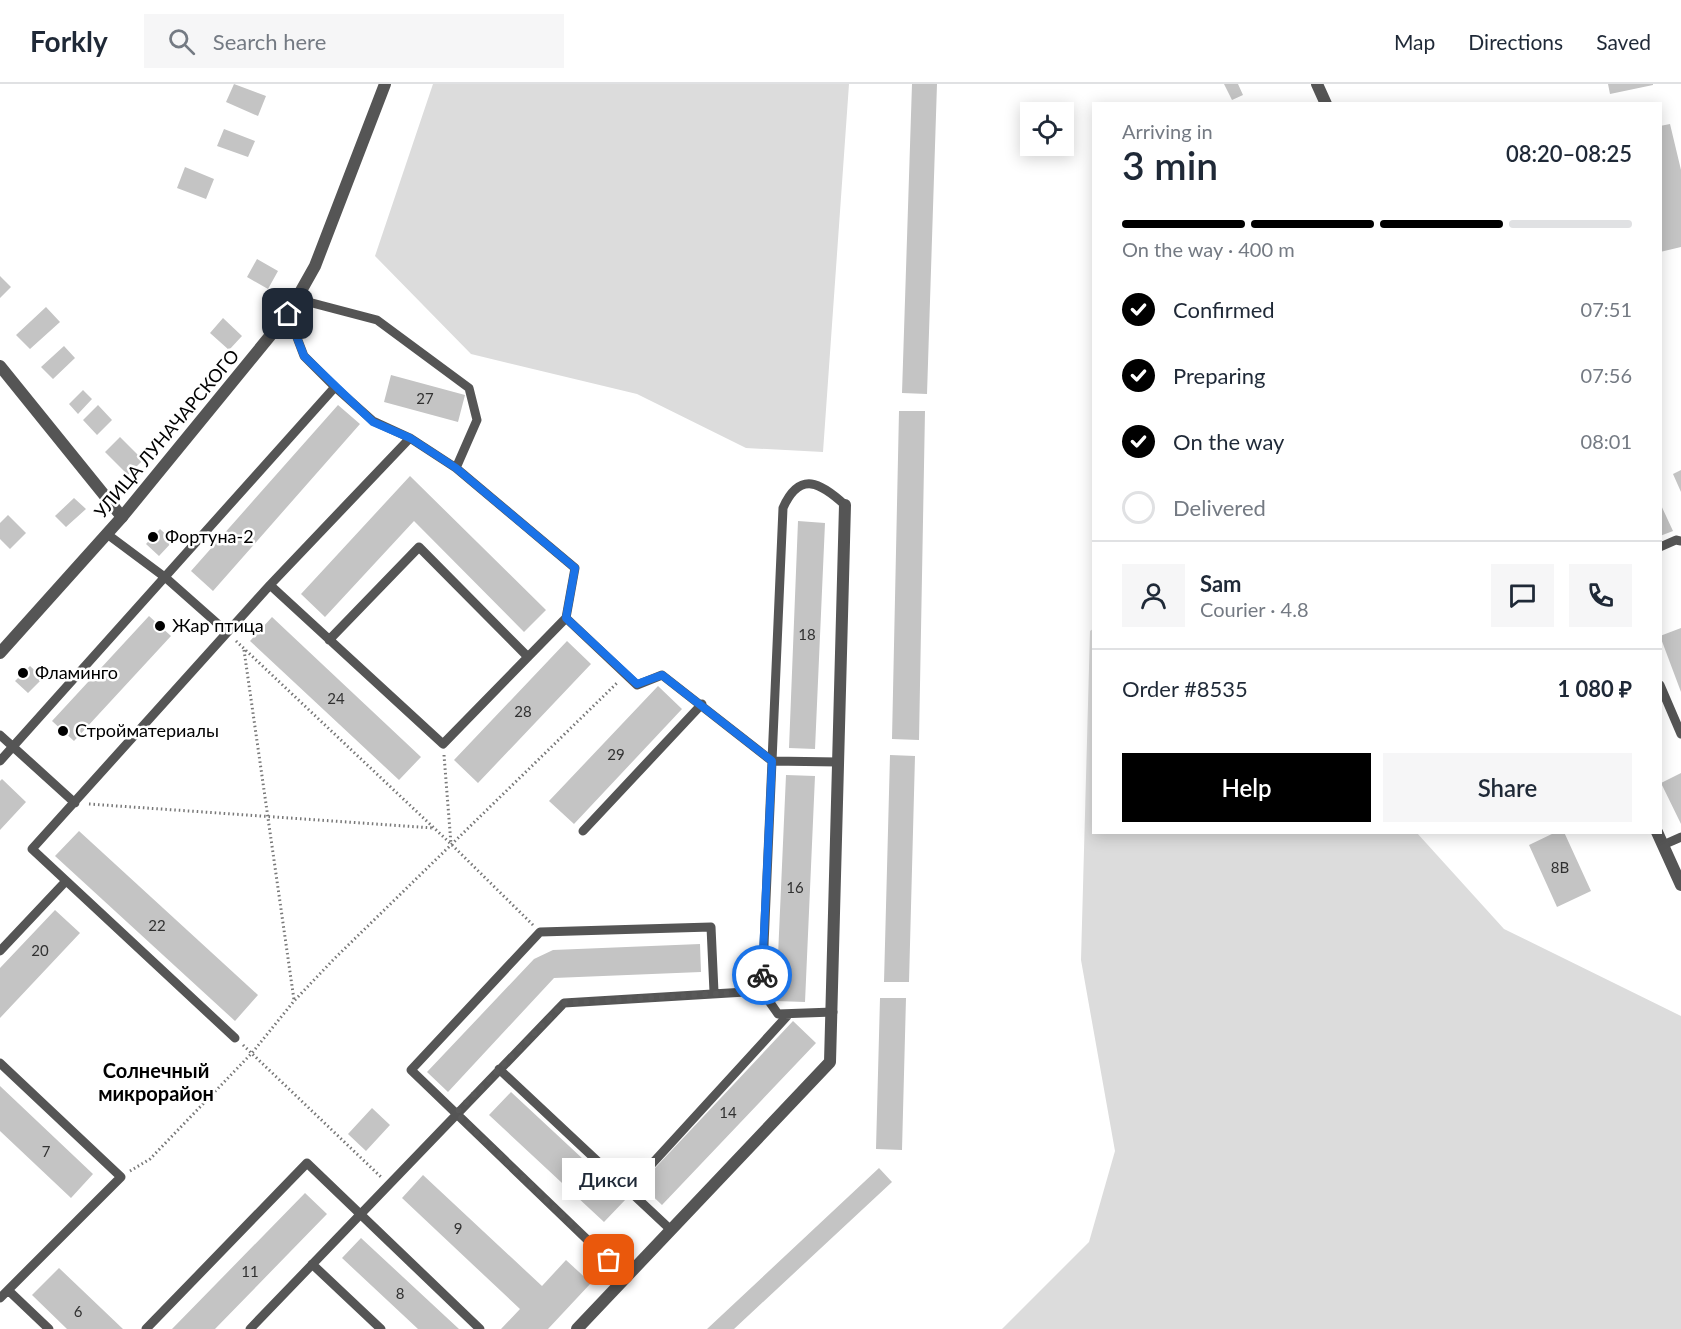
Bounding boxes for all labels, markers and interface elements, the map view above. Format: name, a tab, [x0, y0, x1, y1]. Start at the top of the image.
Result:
search box	[144, 14, 564, 68]
text: Forkly	[30, 24, 108, 58]
icon: search	[165, 25, 198, 58]
text: Search here	[213, 28, 326, 55]
text: Map	[1394, 29, 1435, 54]
text: Directions	[1468, 29, 1563, 54]
text: Saved	[1596, 29, 1651, 54]
map controls	[1020, 102, 1074, 156]
button: locate	[1020, 102, 1074, 156]
text: Arriving in	[1122, 119, 1213, 143]
text: 08:20–08:25	[1506, 140, 1632, 167]
text: 3 min	[1122, 142, 1218, 188]
text: On the way · 400 m	[1122, 237, 1295, 261]
pin	[262, 288, 313, 339]
icon: check	[1122, 293, 1155, 326]
text: Confirmed	[1173, 296, 1275, 323]
icon: home	[271, 297, 304, 330]
text: 07:51	[1581, 297, 1632, 321]
street label: УЛИЦА ЛУНАЧАРСКОГО	[89, 345, 243, 522]
icon: check	[1122, 359, 1155, 392]
text: Preparing	[1173, 362, 1265, 389]
text: 07:56	[1581, 363, 1632, 387]
house number: 27	[416, 389, 434, 407]
icon: check	[1122, 425, 1155, 458]
text: On the way	[1173, 428, 1284, 455]
text: 08:01	[1581, 429, 1632, 453]
text: Delivered	[1173, 494, 1266, 521]
place label: Фортуна-2	[165, 525, 254, 547]
marker: Фортуна-2	[146, 530, 160, 544]
button: person	[1122, 564, 1185, 627]
button: chat	[1491, 564, 1554, 627]
button: phone	[1569, 564, 1632, 627]
text: Sam	[1200, 570, 1242, 597]
text: Courier · 4.8	[1200, 597, 1309, 621]
place label: Жар птица	[172, 614, 264, 636]
marker: Жар птица	[153, 619, 167, 633]
house number: 18	[798, 625, 816, 643]
place label: Фламинго	[35, 661, 118, 683]
marker: Фламинго	[16, 666, 30, 680]
text: Order #8535	[1122, 675, 1248, 702]
text: 1 080 ₽	[1557, 675, 1632, 702]
house number: 24	[327, 689, 345, 707]
house number: 28	[514, 702, 532, 720]
place label: Стройматериалы	[75, 719, 219, 741]
marker: Стройматериалы	[56, 724, 70, 738]
house number: 29	[607, 745, 625, 763]
button: Help	[1122, 753, 1371, 822]
button: Share	[1383, 753, 1632, 822]
house number: 8В	[1551, 858, 1569, 876]
house number: 16	[786, 878, 804, 896]
house number: 22	[148, 916, 166, 934]
house number: 20	[31, 941, 49, 959]
courier	[732, 945, 792, 1005]
icon: bike	[746, 959, 779, 992]
district label: Солнечный микрорайон	[98, 1058, 214, 1105]
house number: 14	[719, 1103, 737, 1121]
house number: 7	[42, 1142, 51, 1160]
callout: Дикси	[562, 1158, 656, 1200]
text: Дикси	[579, 1167, 638, 1191]
house number: 9	[454, 1219, 462, 1237]
pin	[583, 1234, 634, 1285]
icon: bag	[592, 1243, 625, 1276]
house number: 11	[241, 1262, 259, 1280]
house number: 8	[396, 1284, 404, 1302]
house number: 6	[74, 1302, 83, 1320]

